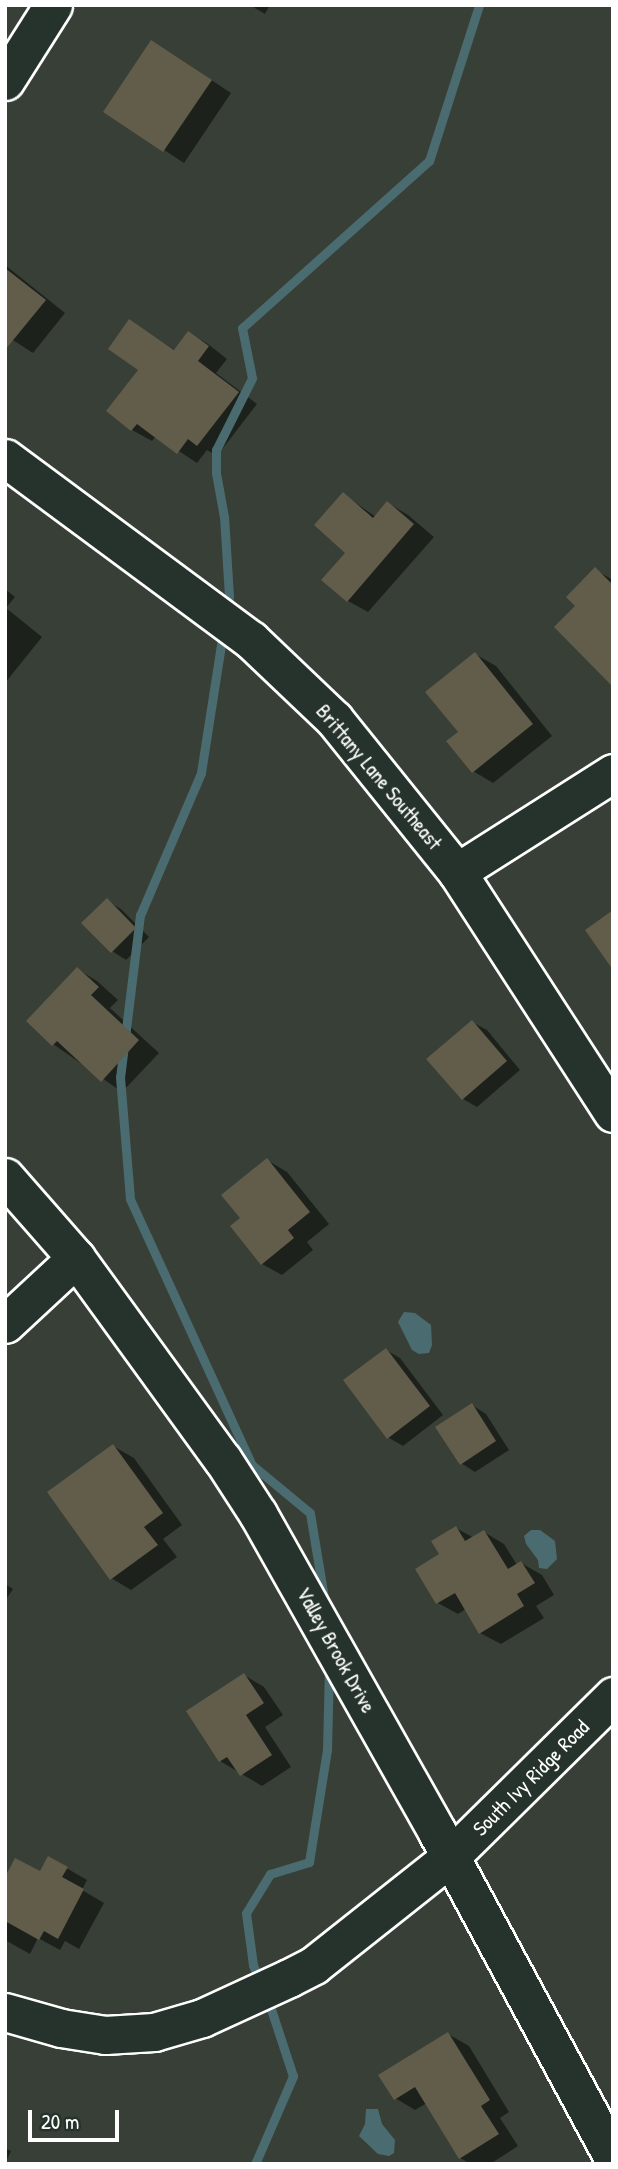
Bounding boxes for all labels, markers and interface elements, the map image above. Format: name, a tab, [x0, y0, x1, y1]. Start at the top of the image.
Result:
street label: Brittany Lane Southeast	[311, 699, 447, 855]
street label: Valley Brook Drive	[291, 1583, 381, 1717]
street label: South Ivy Ridge Road	[468, 1715, 594, 1841]
scale bar	[32, 2096, 122, 2140]
text: 20 m	[41, 2107, 79, 2136]

